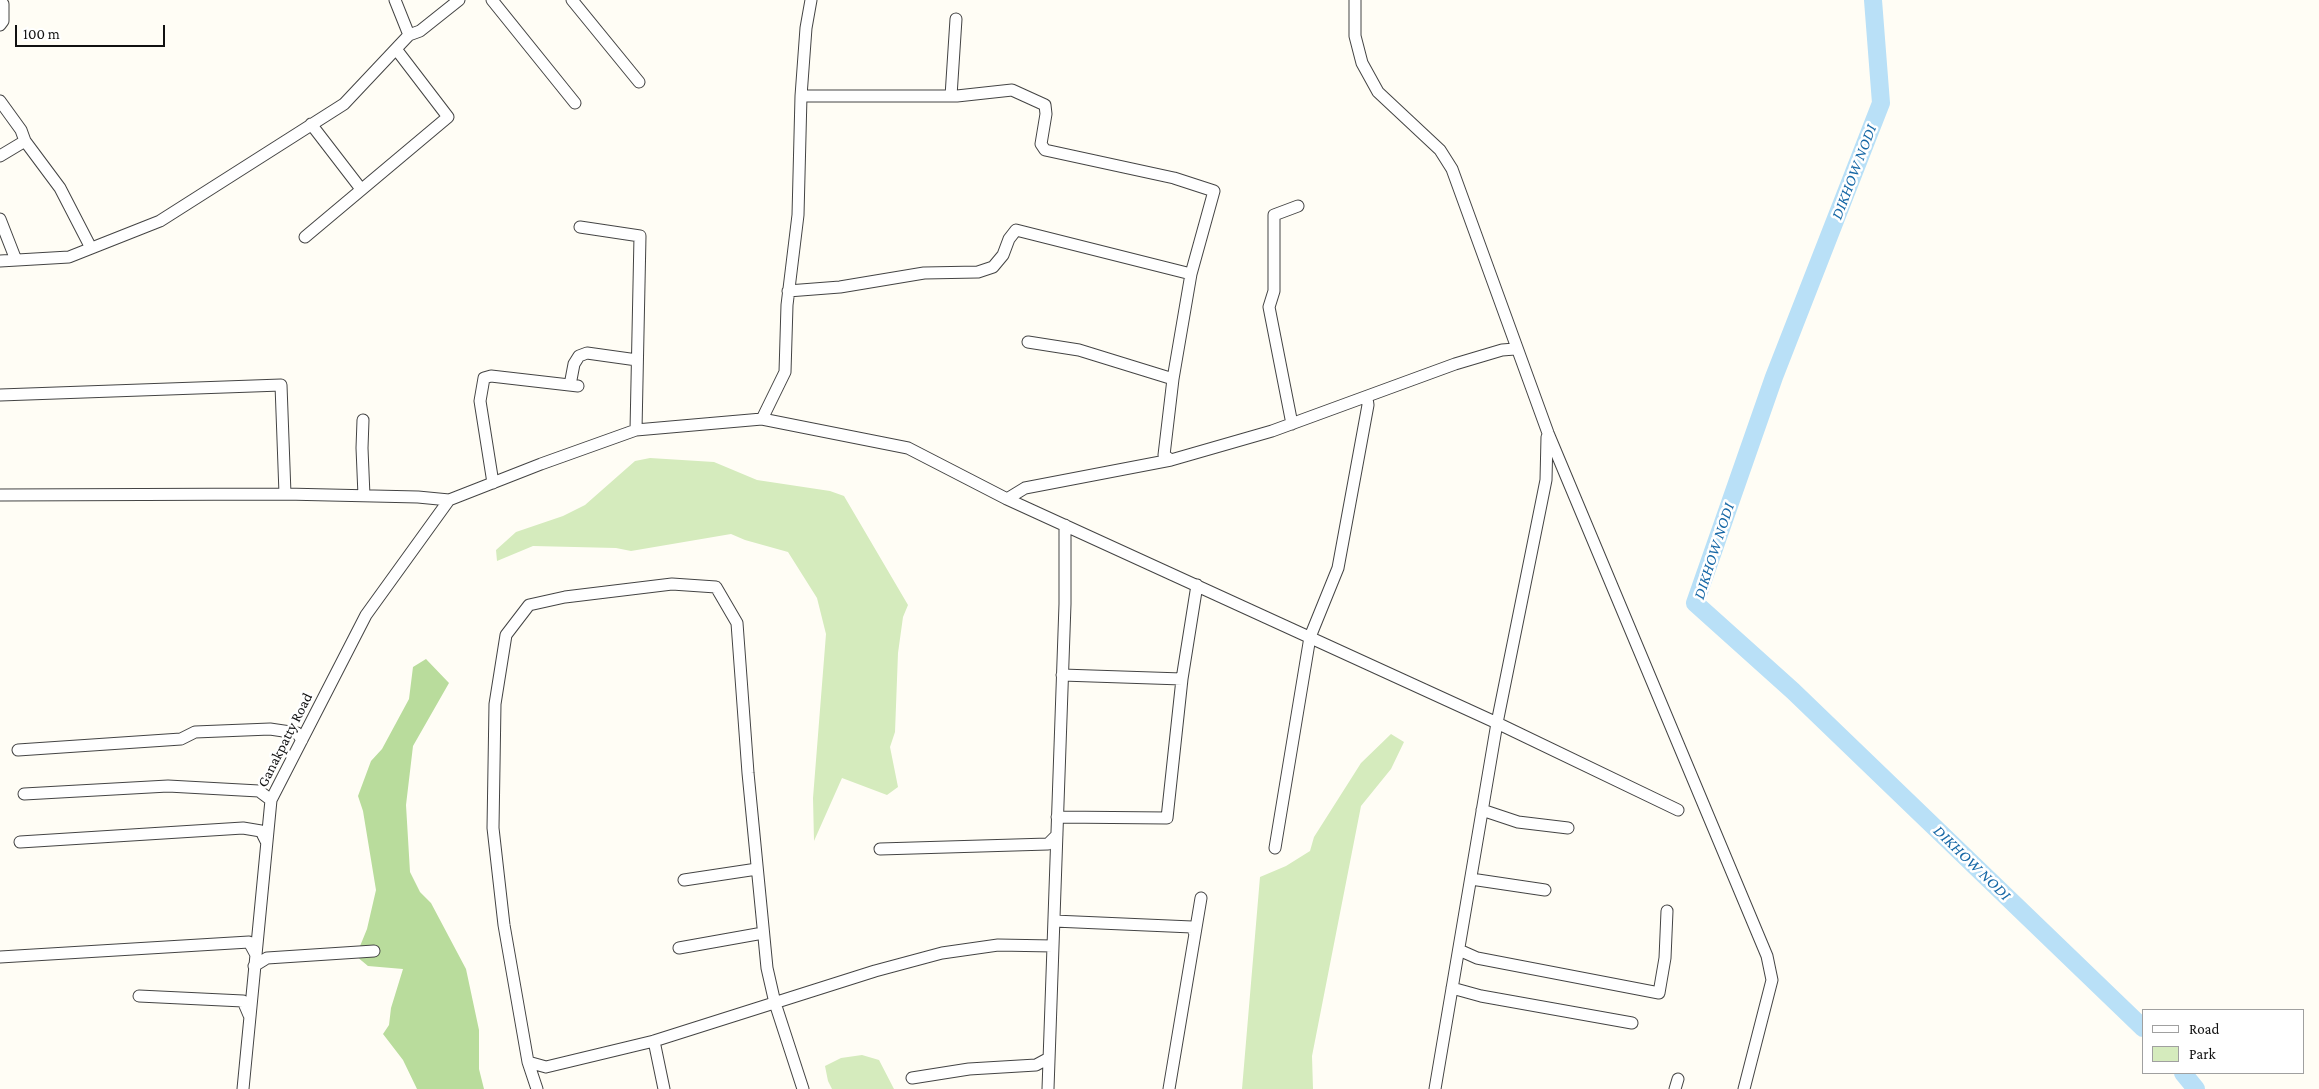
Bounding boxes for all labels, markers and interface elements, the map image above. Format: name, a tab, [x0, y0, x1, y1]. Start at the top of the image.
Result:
scale bar	[18, 15, 168, 47]
text: 100 m	[23, 26, 60, 42]
water label: DIKHOW NODI	[1827, 122, 1881, 222]
water label: DIKHOW NODI	[1689, 500, 1739, 602]
street label: Ganakpatty Road	[254, 690, 316, 790]
water label: DIKHOW NODI	[1929, 821, 2015, 905]
legend	[2142, 1009, 2304, 1074]
text: Road	[2189, 1021, 2219, 1037]
text: Park	[2189, 1046, 2216, 1062]

